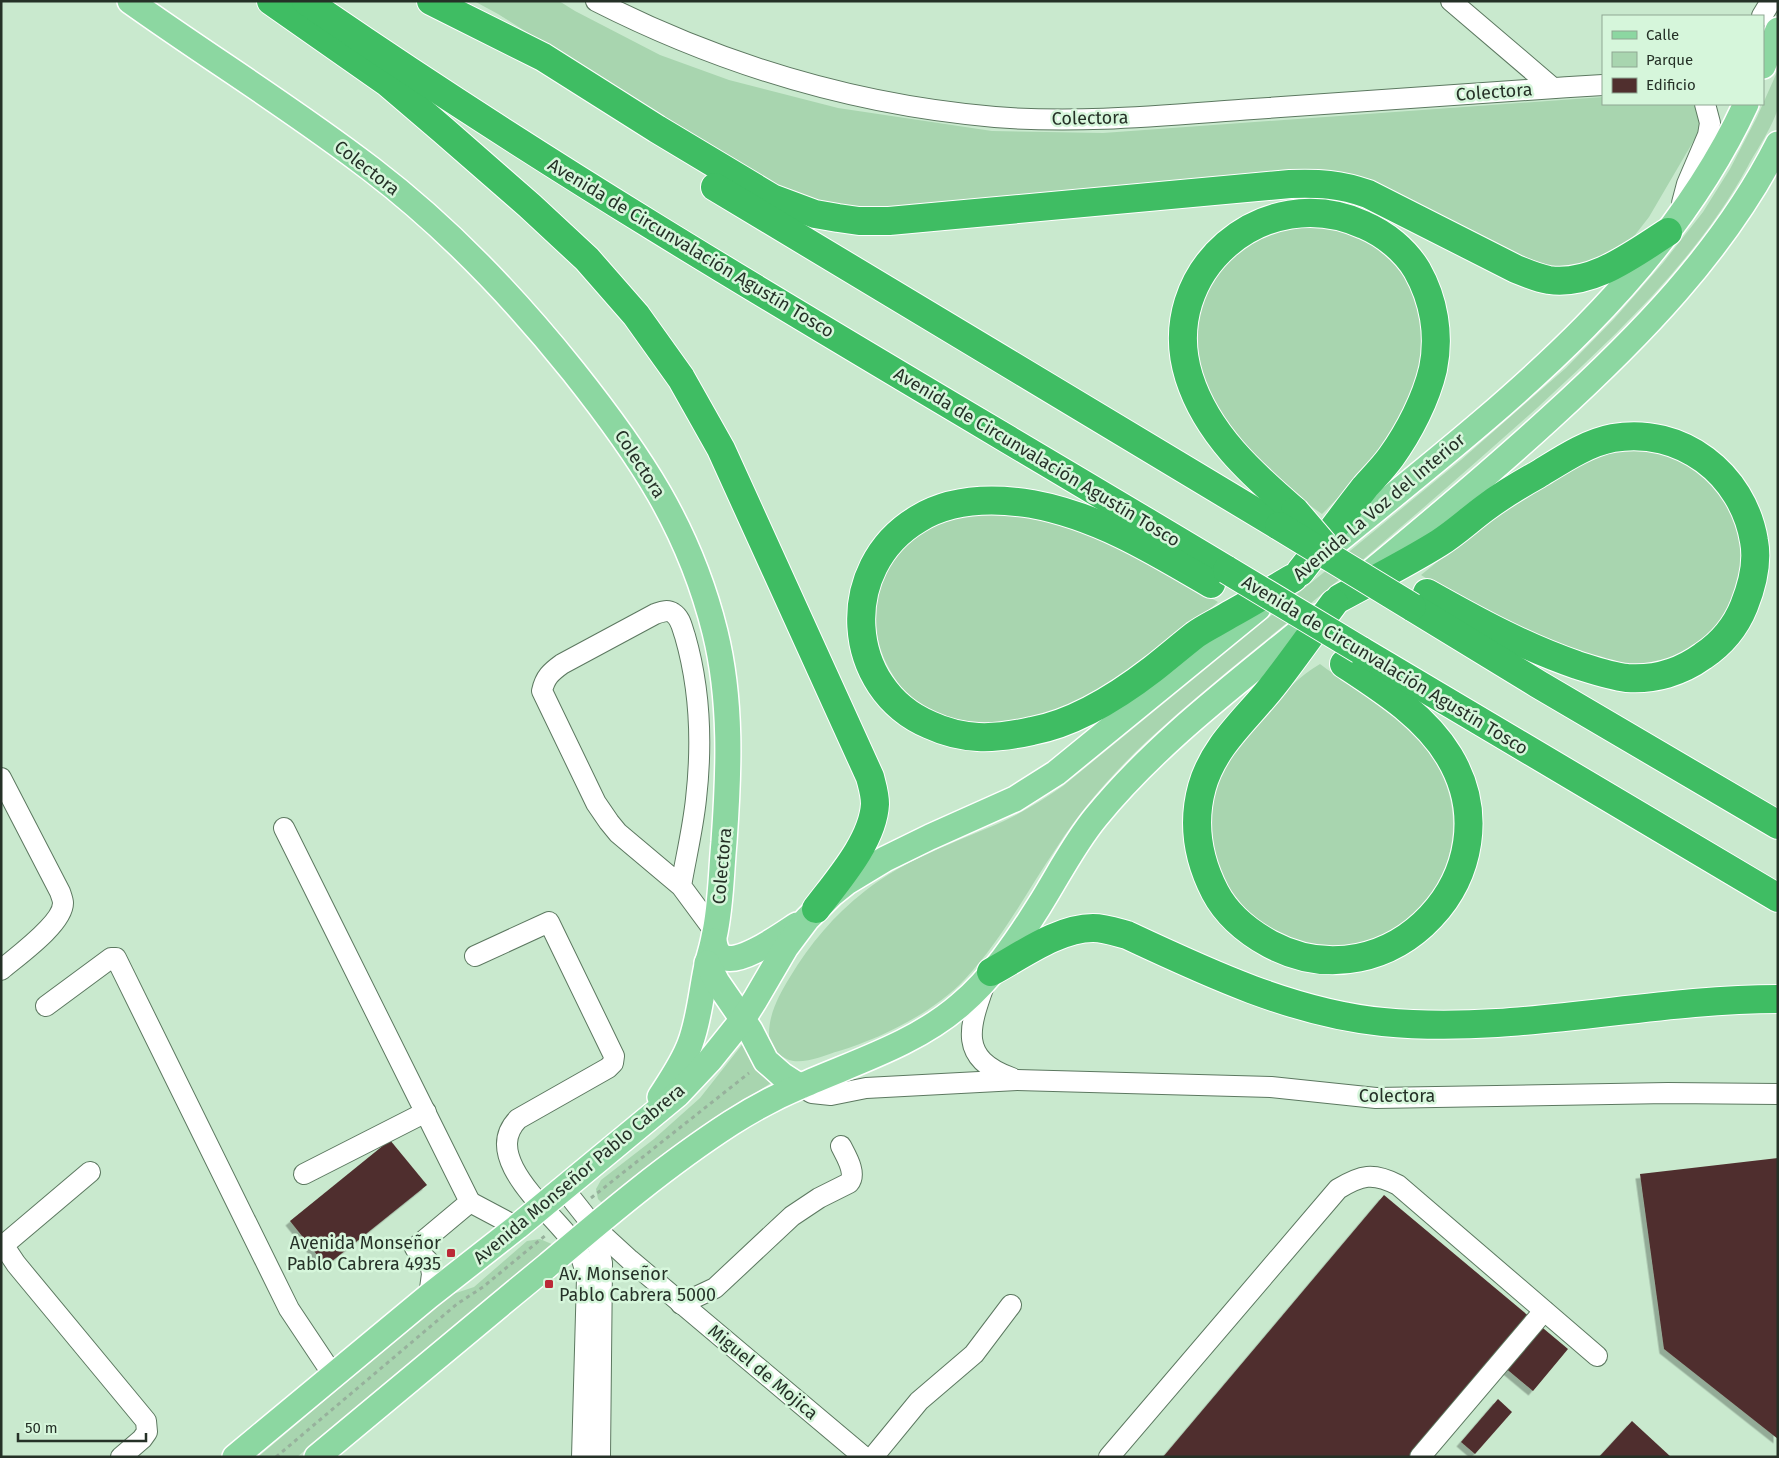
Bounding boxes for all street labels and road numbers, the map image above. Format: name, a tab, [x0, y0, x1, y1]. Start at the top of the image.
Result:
street label: Colectora	[1455, 78, 1533, 106]
street label: Colectora	[1051, 106, 1129, 130]
street label: Colectora	[330, 136, 404, 200]
street label: Avenida de Circunvalación Agustín Tosco	[544, 154, 838, 342]
street label: Avenida de Circunvalación Agustín Tosco	[890, 363, 1184, 551]
street label: Colectora	[610, 426, 670, 502]
street label: Avenida La Voz del Interior	[1289, 429, 1470, 585]
street label: Avenida de Circunvalación Agustín Tosco	[1238, 571, 1532, 759]
street label: Colectora	[708, 827, 736, 905]
street label: Avenida Monseñor Pablo Cabrera	[469, 1079, 689, 1269]
street label: Colectora	[1359, 1085, 1435, 1107]
street label: Miguel de Mojica	[704, 1320, 822, 1424]

